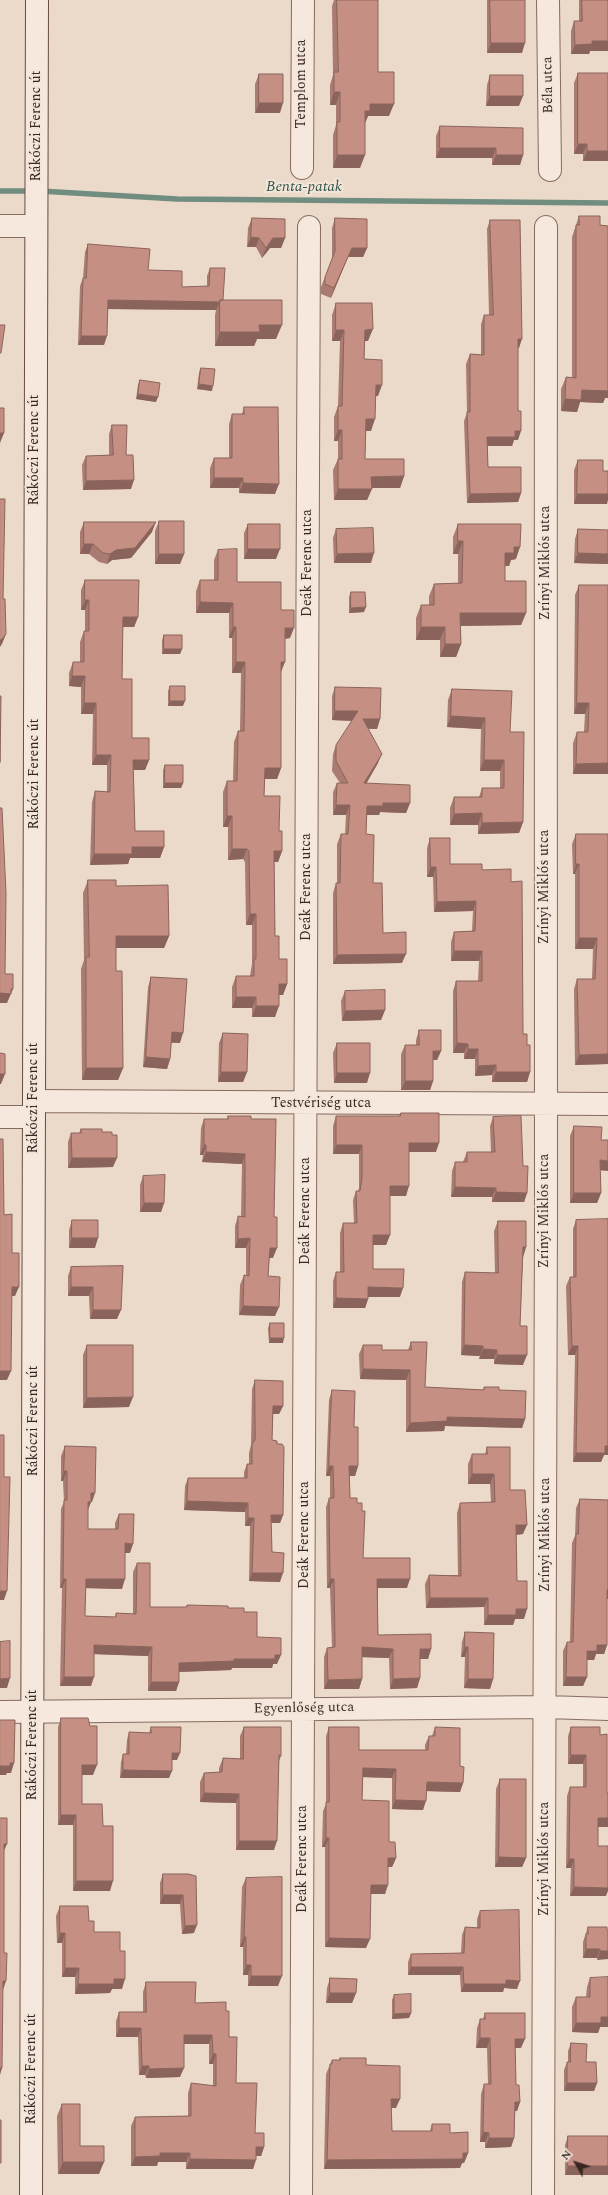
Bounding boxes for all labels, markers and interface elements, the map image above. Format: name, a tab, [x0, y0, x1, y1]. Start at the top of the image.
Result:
street label: Templom utca	[294, 39, 310, 129]
street label: Béla utca	[540, 56, 558, 114]
street label: Rákóczi Ferenc út	[29, 70, 45, 182]
water label: Benta-patak	[266, 179, 342, 197]
street label: Rákóczi Ferenc út	[27, 394, 43, 506]
street label: Zrínyi Miklós utca	[538, 506, 554, 620]
street label: Deák Ferenc utca	[300, 509, 316, 617]
street label: Rákóczi Ferenc út	[27, 718, 43, 830]
street label: Zrínyi Miklós utca	[537, 830, 553, 944]
street label: Deák Ferenc utca	[299, 833, 315, 941]
street label: Rákóczi Ferenc út	[26, 1042, 42, 1154]
street label: Testvériség utca	[271, 1096, 371, 1112]
street label: Zrínyi Miklós utca	[537, 1154, 553, 1268]
street label: Deák Ferenc utca	[298, 1157, 314, 1265]
street label: Rákóczi Ferenc út	[26, 1365, 42, 1477]
street label: Zrínyi Miklós utca	[538, 1478, 554, 1592]
street label: Deák Ferenc utca	[297, 1481, 313, 1589]
street label: Rákóczi Ferenc út	[25, 1689, 41, 1801]
street label: Egyenlőség utca	[254, 1700, 354, 1718]
street label: Zrínyi Miklós utca	[537, 1802, 553, 1916]
street label: Deák Ferenc utca	[295, 1805, 311, 1913]
street label: Rákóczi Ferenc út	[24, 2013, 40, 2125]
north arrow	[556, 2143, 596, 2183]
text: N	[557, 2146, 576, 2164]

